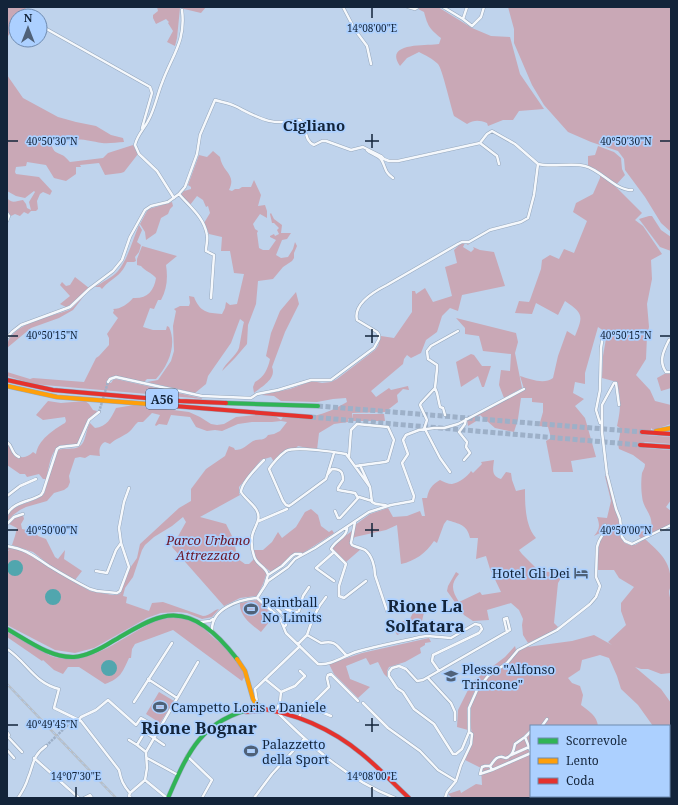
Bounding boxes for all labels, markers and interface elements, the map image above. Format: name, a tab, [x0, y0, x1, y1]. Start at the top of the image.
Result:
north arrow	[8, 8, 48, 48]
text: N	[24, 10, 33, 25]
text: 14°08'00"E	[347, 21, 397, 35]
district label: Cigliano	[283, 115, 345, 135]
text: 40°50'30"N	[26, 134, 78, 148]
text: 40°50'30"N	[600, 134, 652, 148]
text: 40°50'15"N	[26, 328, 78, 342]
text: 40°50'15"N	[600, 328, 652, 342]
road number: A56	[146, 389, 178, 409]
text: 40°50'00"N	[26, 523, 78, 537]
text: 40°50'00"N	[600, 523, 652, 537]
park label: Parco Urbano Attrezzato	[165, 531, 250, 564]
place label: Hotel Gli Dei	[492, 564, 570, 582]
hotel icon: Hotel Gli Dei	[573, 565, 589, 581]
place label: Paintball No Limits	[262, 593, 322, 626]
district label: Rione La Solfatara	[385, 594, 465, 637]
sports icon: Paintball No Limits	[243, 601, 259, 617]
place label: Plesso "Alfonso Trincone"	[462, 660, 555, 693]
school or university icon: Plesso "Alfonso Trincone"	[443, 668, 459, 684]
place label: Campetto Loris e Daniele	[171, 698, 326, 716]
sports icon: Campetto Loris e Daniele	[152, 699, 168, 715]
district label: Rione Bognar	[141, 716, 257, 739]
text: 40°49'45"N	[26, 717, 78, 731]
legend	[530, 725, 670, 797]
text: Scorrevole	[566, 732, 627, 749]
place label: Palazzetto della Sport	[262, 735, 329, 768]
sports icon: Palazzetto della Sport	[243, 743, 259, 759]
text: Lento	[566, 752, 599, 769]
text: 14°07'30"E	[51, 769, 101, 783]
text: 14°08'00"E	[347, 769, 397, 783]
text: Coda	[566, 772, 595, 789]

